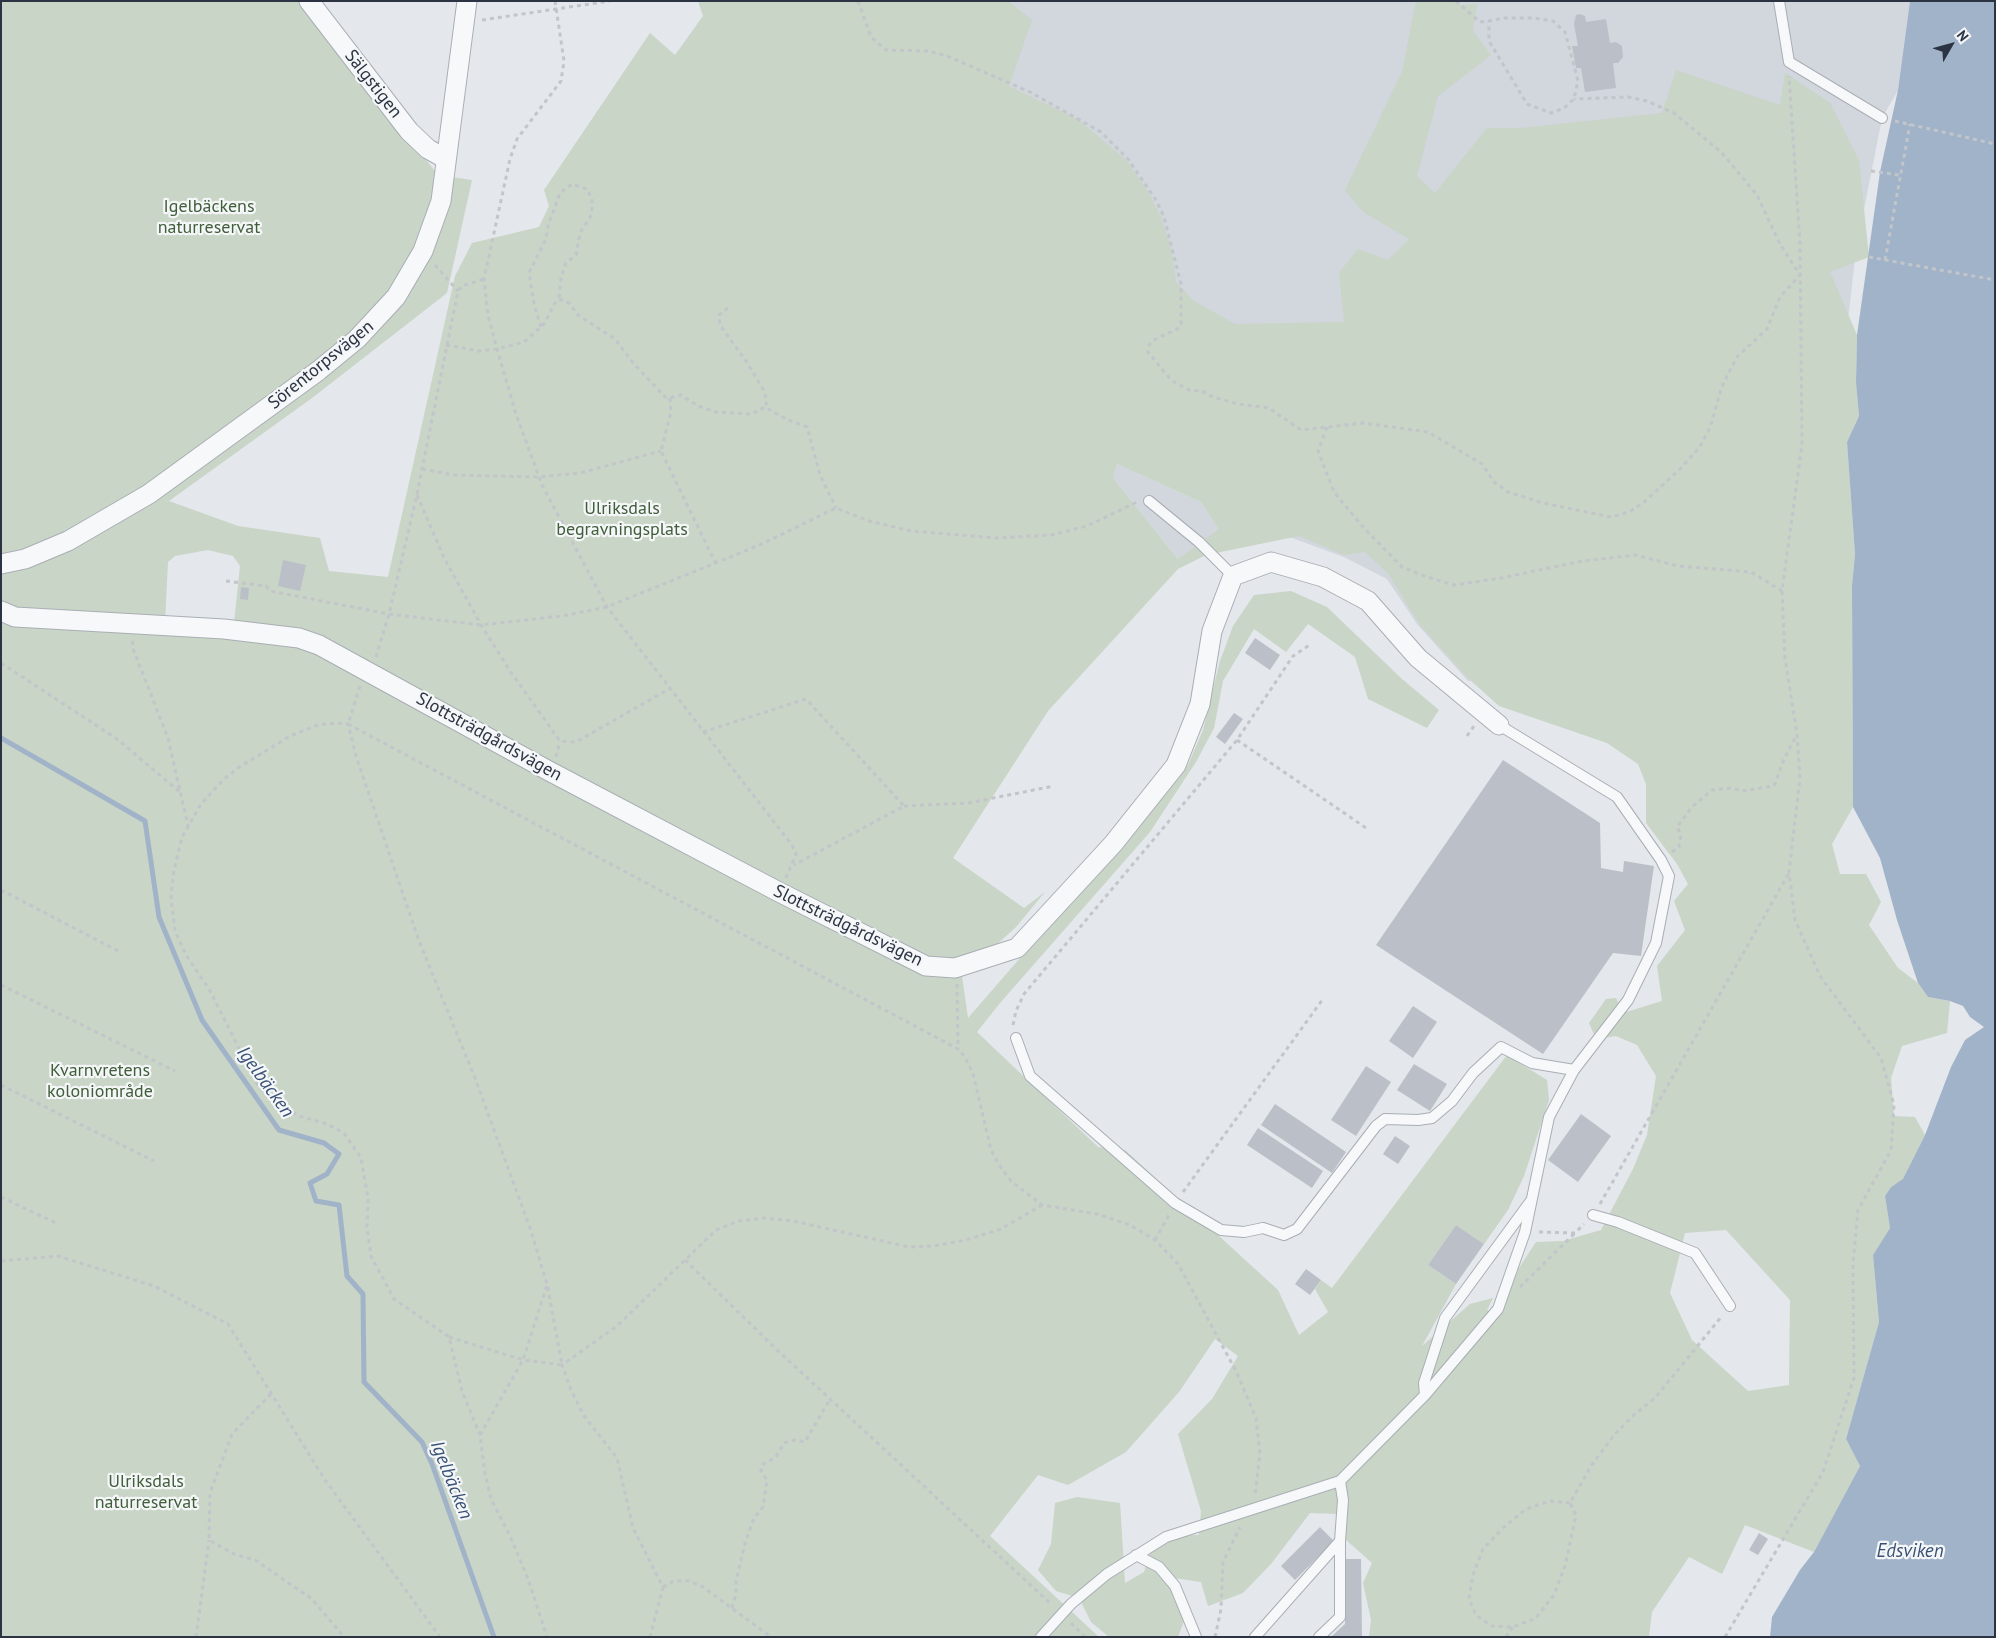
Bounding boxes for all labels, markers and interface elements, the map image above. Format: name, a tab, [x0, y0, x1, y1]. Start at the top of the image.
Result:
north arrow	[1926, 20, 1976, 70]
text: N	[1953, 27, 1973, 45]
street label: Sälgstigen	[340, 46, 406, 122]
park label: Igelbäckens naturreservat	[158, 196, 260, 238]
street label: Sörentorpsvägen	[264, 316, 378, 414]
park label: Ulriksdals begravningsplats	[556, 498, 688, 540]
street label: Slottsträdgårdsvägen	[412, 688, 566, 786]
street label: Slottsträdgårdsvägen	[770, 880, 926, 972]
water label: Igelbäcken	[231, 1042, 299, 1122]
park label: Kvarnvretens koloniområde	[47, 1060, 153, 1102]
water label: Igelbäcken	[425, 1437, 477, 1523]
park label: Ulriksdals naturreservat	[95, 1471, 197, 1514]
water label: Edsviken	[1876, 1541, 1944, 1563]

